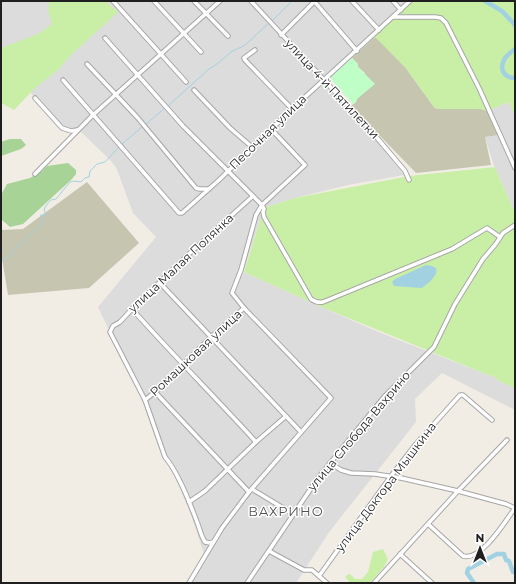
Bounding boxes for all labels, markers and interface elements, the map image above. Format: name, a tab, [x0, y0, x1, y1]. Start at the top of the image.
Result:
street label: улица 4-й Пятилетки	[281, 35, 383, 142]
street label: Песочная улица	[226, 91, 309, 172]
street label: улица Малая Полянка	[124, 210, 236, 316]
street label: Ромашковая улица	[147, 306, 245, 399]
street label: улица Слобода Вахрино	[303, 367, 413, 495]
street label: улица Доктора Мышкина	[331, 419, 439, 555]
district label: ВАХРИНО	[248, 503, 324, 519]
north arrow	[460, 528, 500, 568]
text: N	[476, 531, 484, 545]

